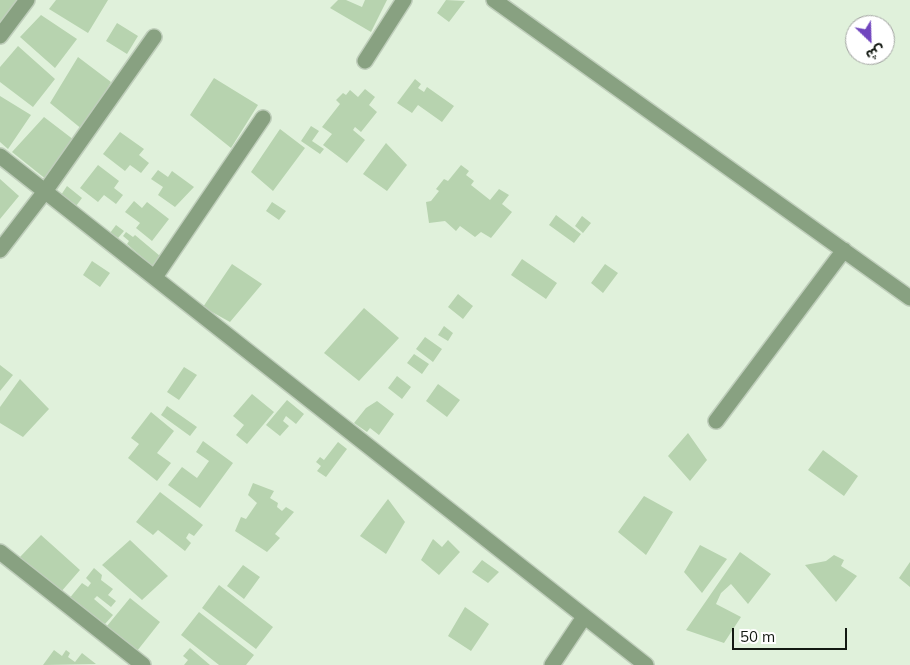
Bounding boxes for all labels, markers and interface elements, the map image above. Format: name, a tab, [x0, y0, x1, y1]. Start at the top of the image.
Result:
north arrow	[845, 15, 895, 65]
text: ش	[863, 41, 888, 65]
scale bar	[735, 618, 850, 650]
text: 50 m	[740, 627, 775, 646]

